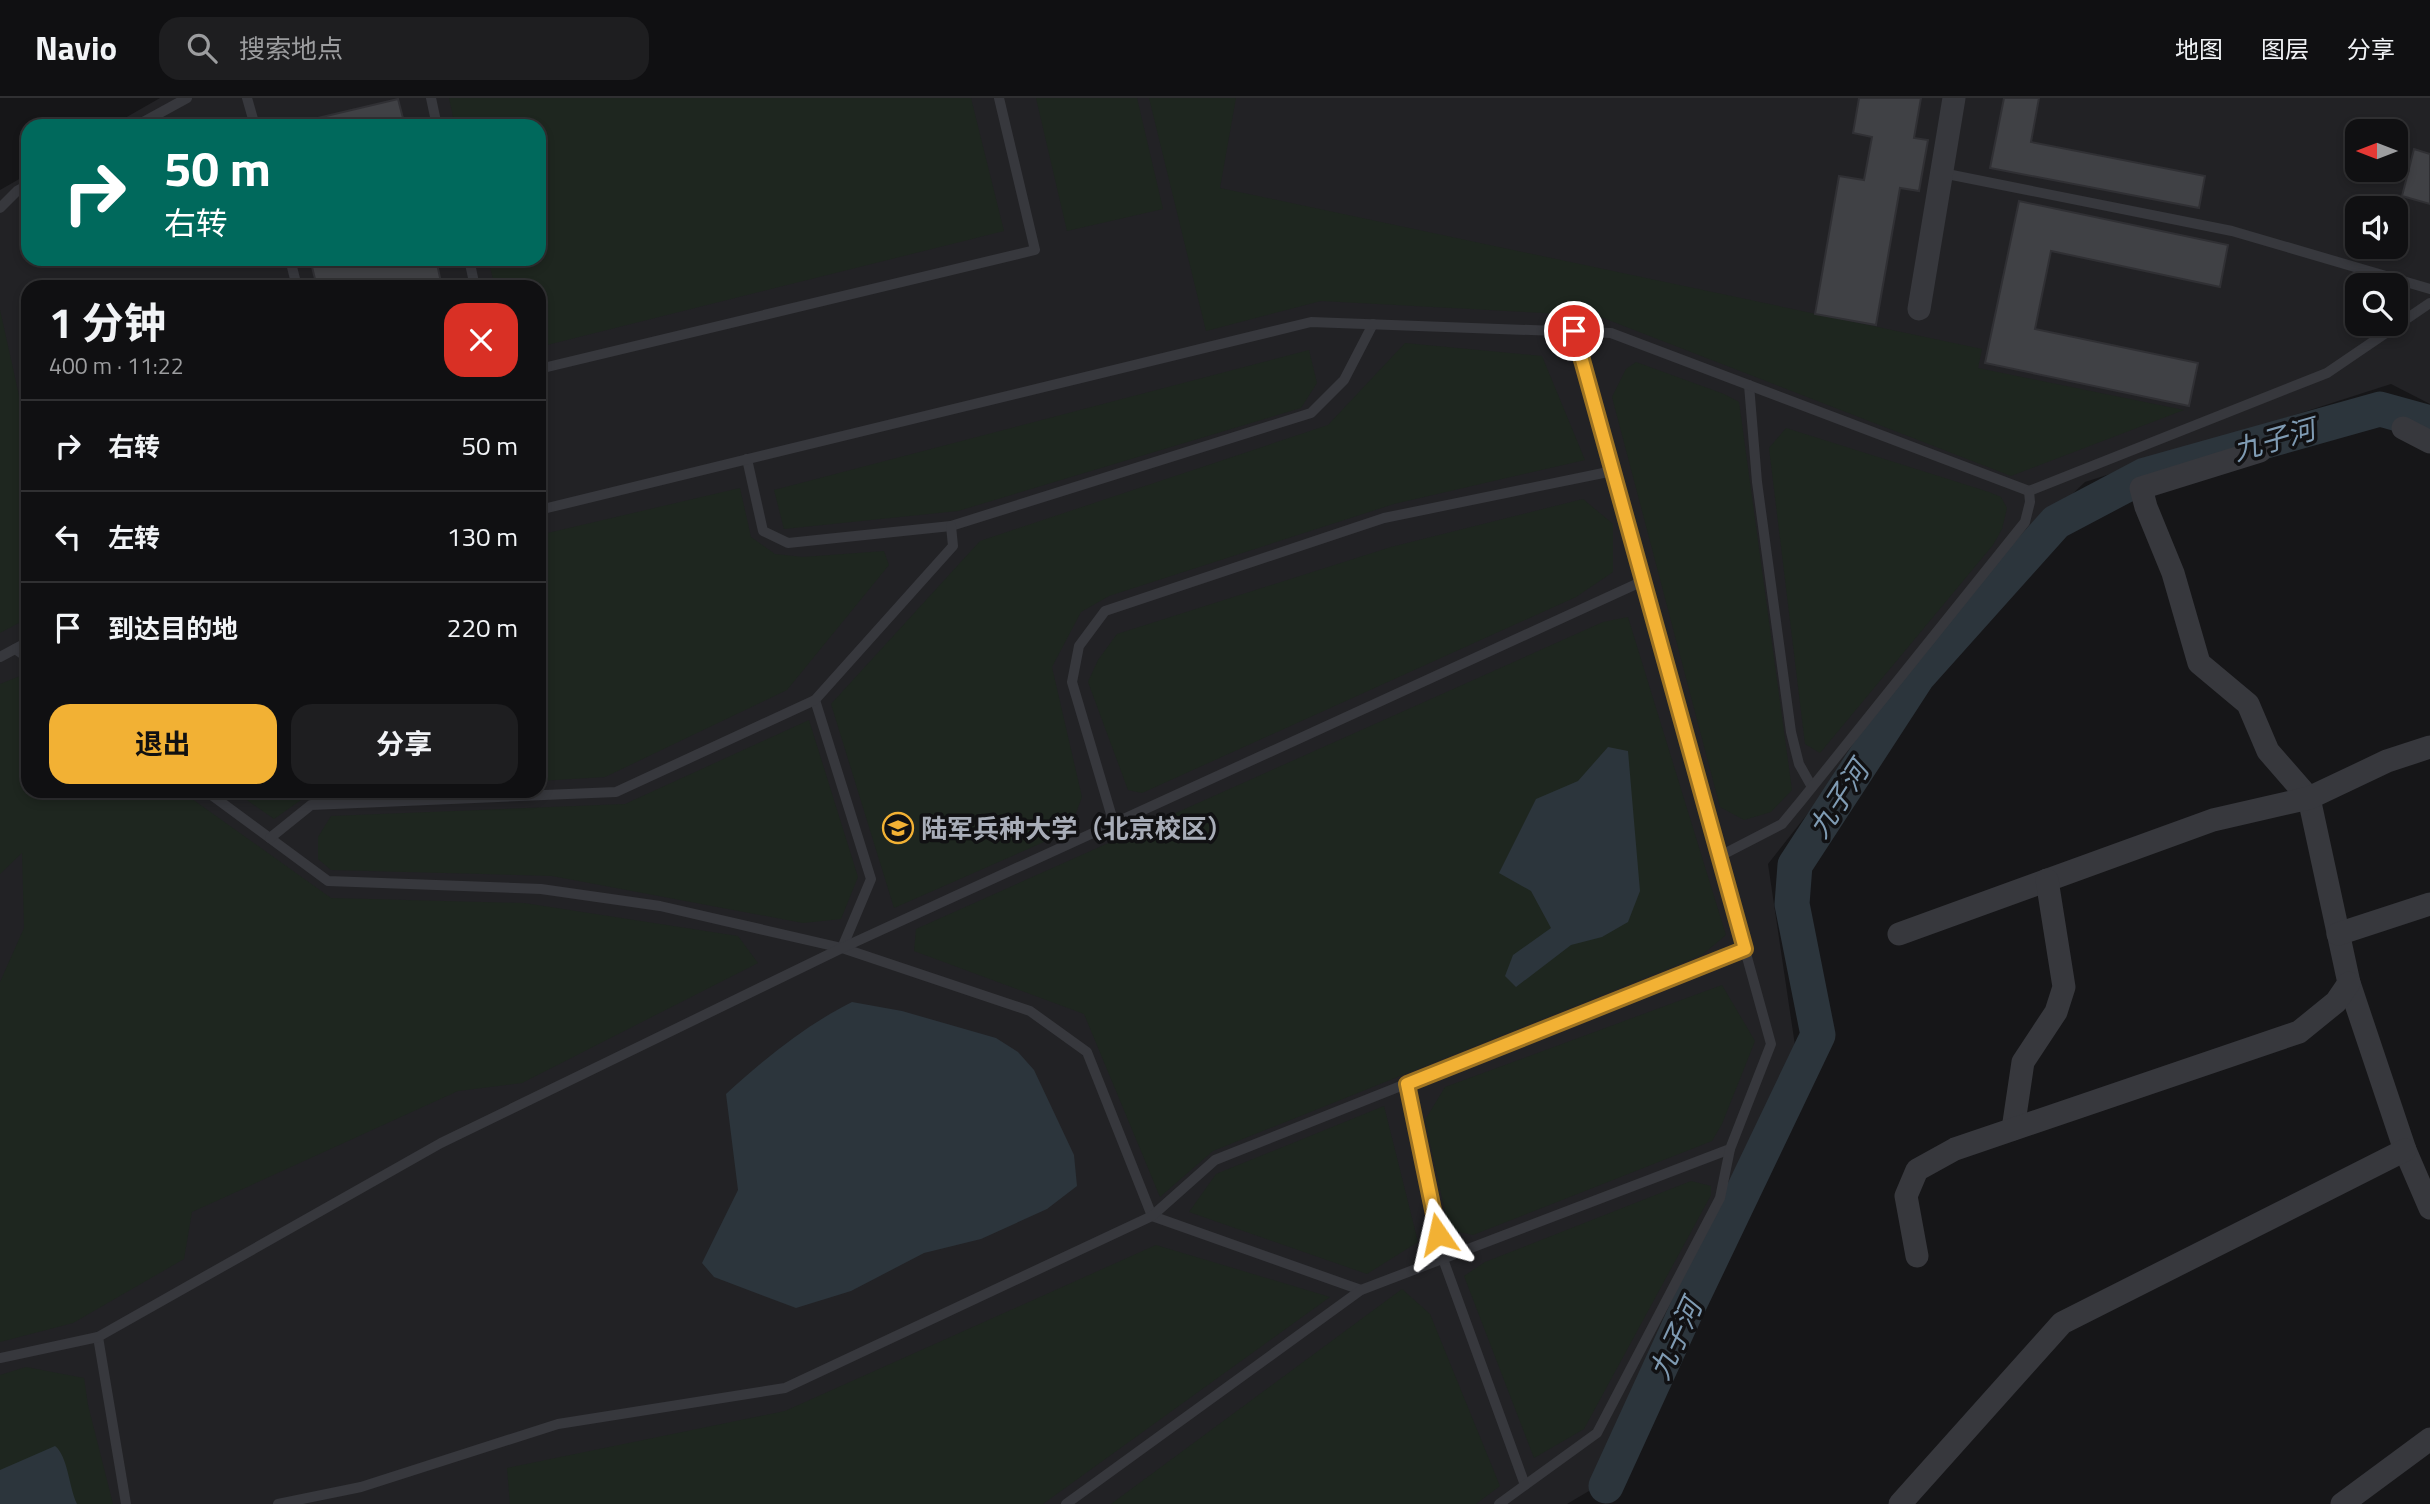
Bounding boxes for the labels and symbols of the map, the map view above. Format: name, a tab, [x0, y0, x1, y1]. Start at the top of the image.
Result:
north arrow	[2345, 119, 2408, 182]
pin	[1544, 301, 1604, 361]
water label: 九子河	[2228, 405, 2325, 471]
water label: 九子河	[1797, 748, 1882, 846]
place label: 陆军兵种大学（北京校区）	[921, 809, 1233, 848]
school or university icon: 陆军兵种大学（北京校区）	[881, 811, 915, 845]
position arrow	[1401, 1197, 1475, 1271]
water label: 九子河	[1638, 1287, 1714, 1386]

